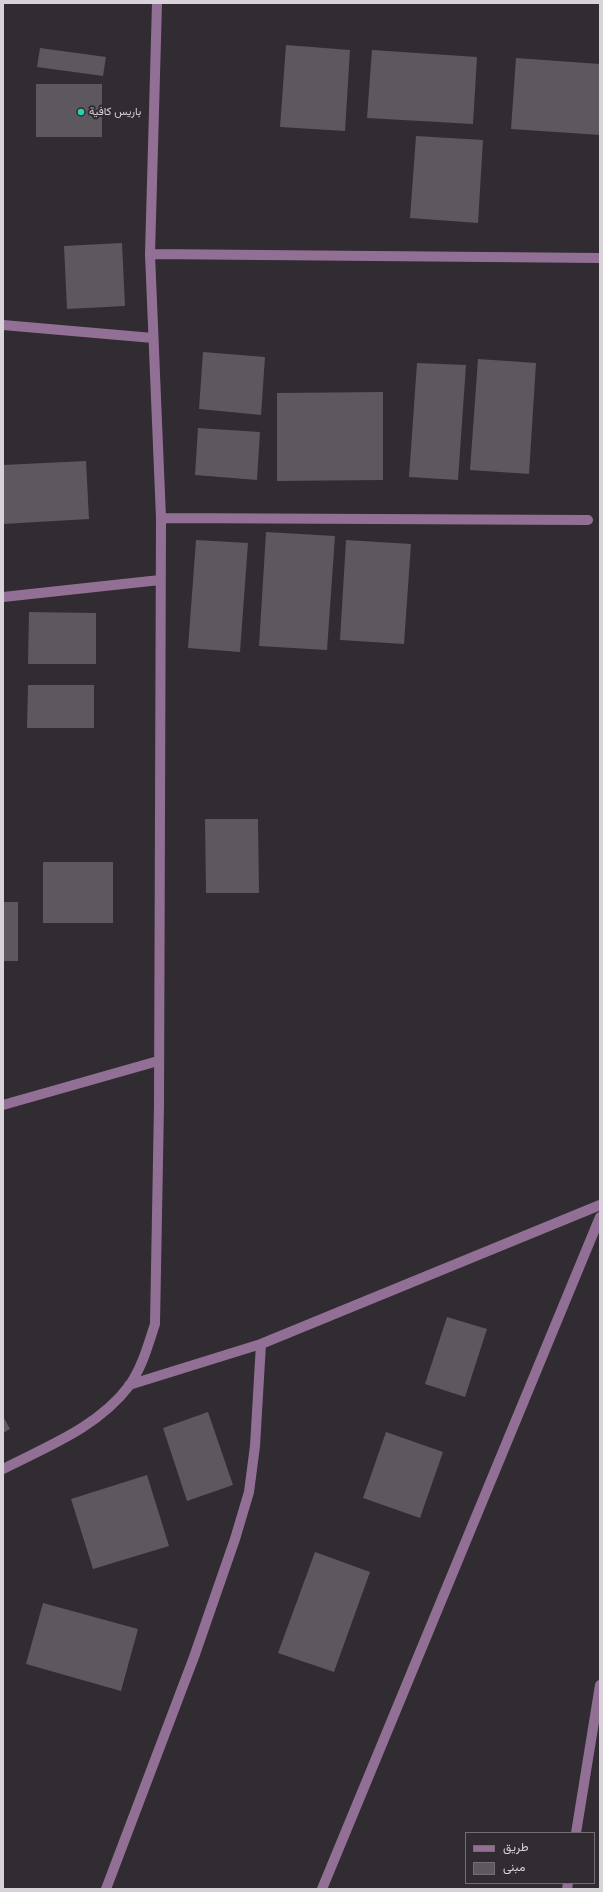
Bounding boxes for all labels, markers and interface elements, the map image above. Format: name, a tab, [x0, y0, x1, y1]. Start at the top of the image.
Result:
place label: باريس كافية	[89, 105, 141, 119]
marker: باريس كافية	[76, 107, 86, 117]
legend	[465, 1832, 595, 1884]
text: طريق	[503, 1839, 528, 1855]
text: مبنى	[503, 1859, 525, 1875]

